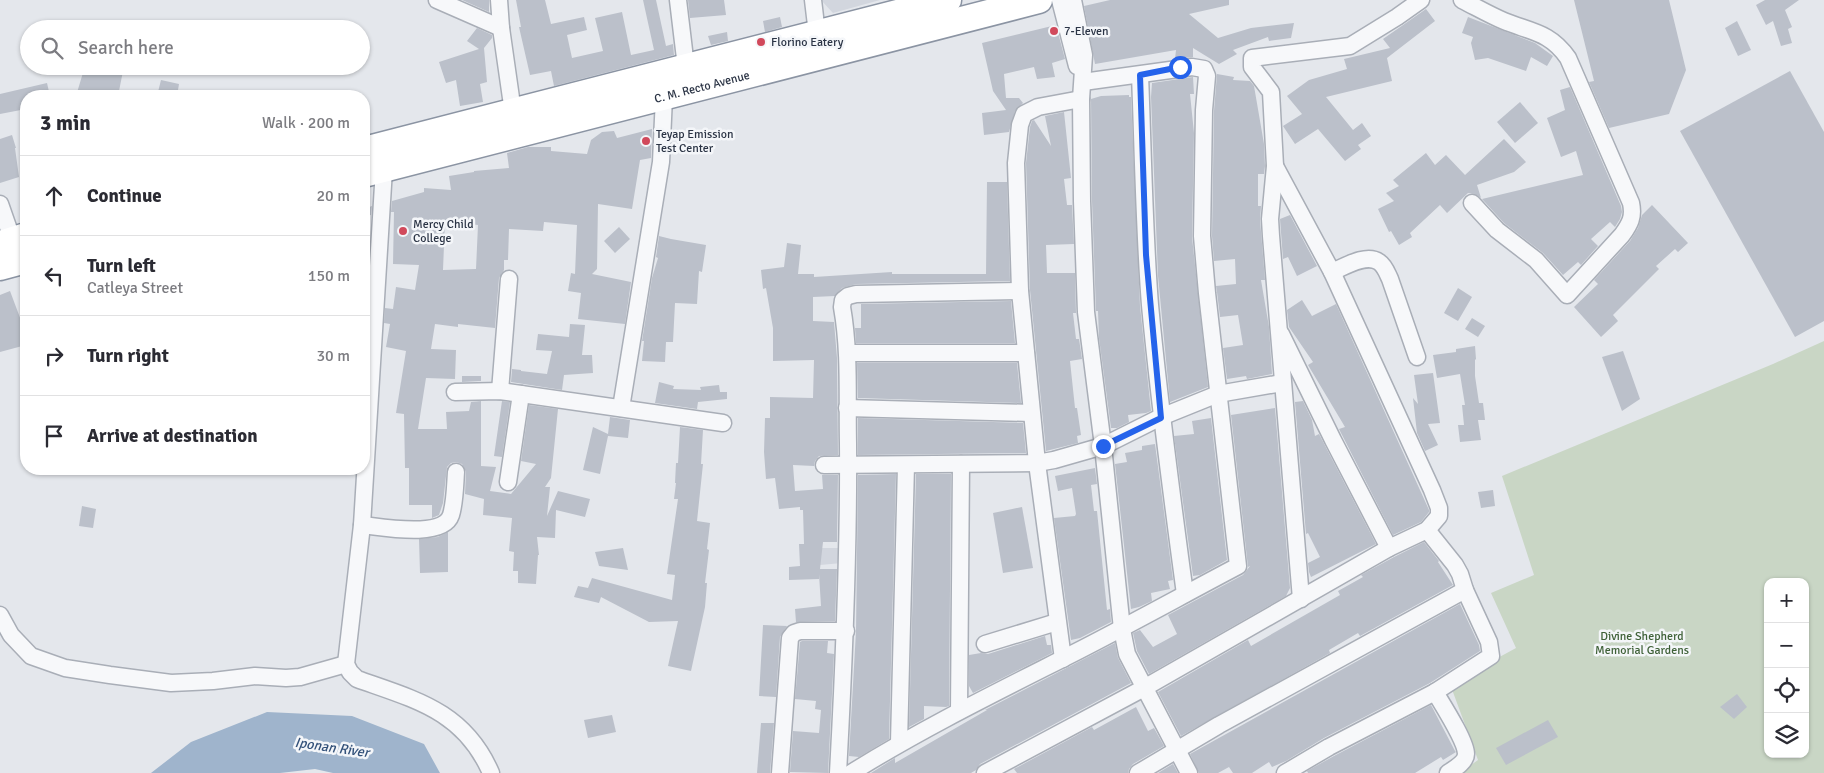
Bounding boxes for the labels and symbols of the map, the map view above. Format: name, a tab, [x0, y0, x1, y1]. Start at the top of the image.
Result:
place label: 7-Eleven	[1064, 24, 1109, 39]
marker: 7-Eleven	[1048, 25, 1060, 37]
place label: Florino Eatery	[771, 35, 844, 50]
marker: Florino Eatery	[755, 36, 767, 48]
route start	[1169, 56, 1192, 79]
street label: C. M. Recto Avenue	[653, 68, 751, 107]
place label: Teyap Emission Test Center	[656, 127, 733, 156]
marker: Teyap Emission Test Center	[640, 135, 652, 147]
place label: Mercy Child College	[413, 217, 474, 246]
marker: Mercy Child College	[397, 225, 409, 237]
route end	[1092, 435, 1115, 458]
park label: Divine Shepherd Memorial Gardens	[1595, 629, 1689, 658]
water label: Iponan River	[294, 734, 372, 761]

